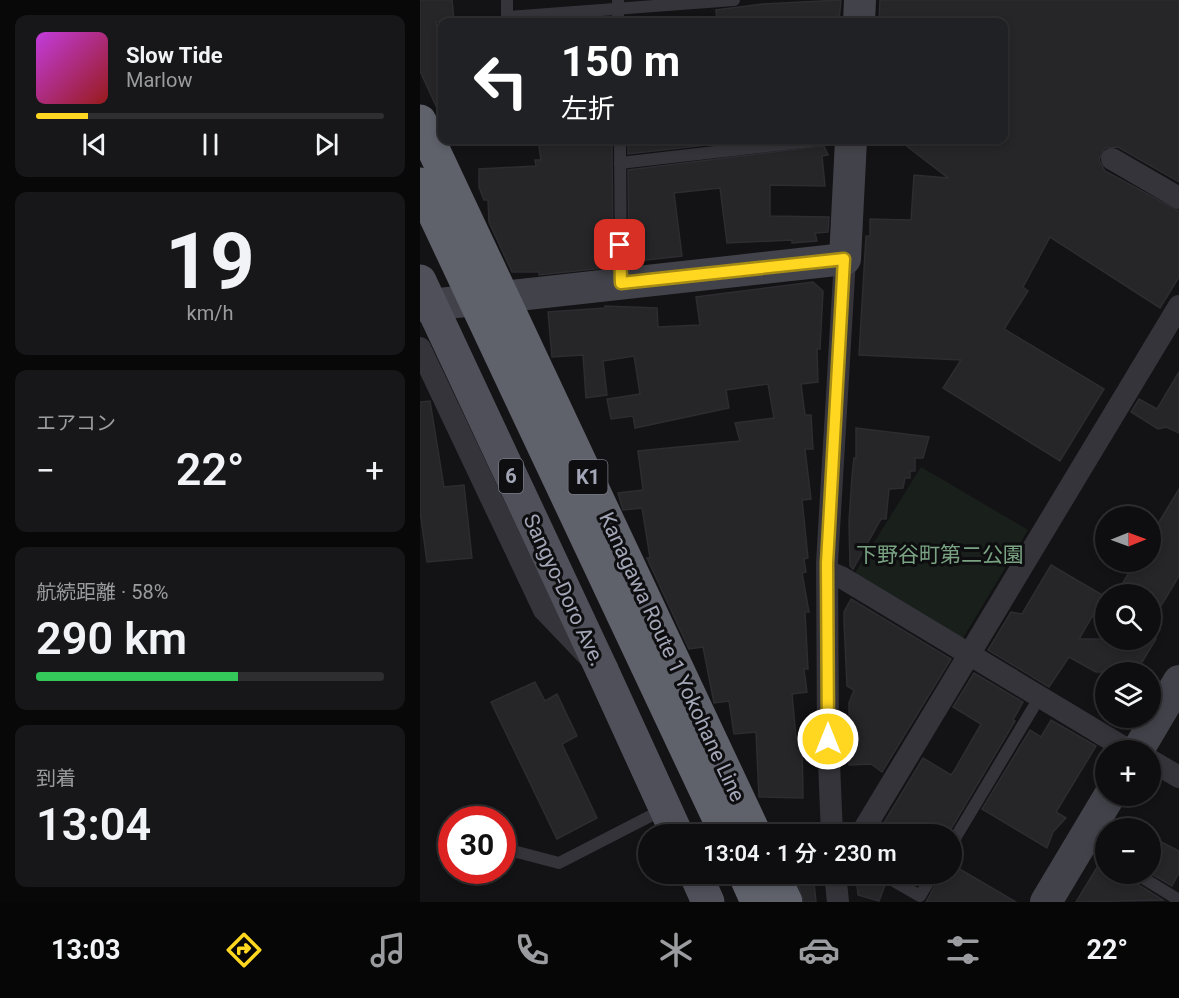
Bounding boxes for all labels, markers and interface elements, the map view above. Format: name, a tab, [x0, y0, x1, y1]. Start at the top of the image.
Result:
text: 150 m	[561, 37, 680, 86]
icon: left	[462, 42, 540, 120]
text: Slow Tide	[126, 43, 223, 68]
text: Marlow	[126, 68, 192, 92]
text: 左折	[561, 93, 615, 125]
icon: previous	[78, 128, 111, 161]
icon: pause	[194, 128, 227, 161]
icon: next	[310, 128, 343, 161]
text: 19	[165, 216, 255, 307]
pin	[594, 219, 645, 270]
icon: arrive	[603, 228, 636, 261]
text: km/h	[187, 301, 233, 325]
text: エアコン	[36, 411, 116, 435]
text: 22°	[176, 443, 244, 496]
text: −	[36, 451, 55, 490]
text: +	[365, 451, 384, 490]
road number: 6	[499, 459, 523, 493]
road number: K1	[568, 460, 608, 494]
north arrow	[1095, 506, 1161, 572]
map controls	[1095, 506, 1161, 884]
street label: Kanagawa Route 1 Yokohane Line	[594, 508, 750, 806]
street label: Sangyo-Doro Ave.	[518, 510, 610, 670]
park label: 下野谷町第二公園	[856, 543, 1024, 567]
text: 航続距離 · 58%	[36, 580, 168, 604]
button: search	[1095, 584, 1161, 650]
text: 290 km	[36, 612, 187, 665]
button: layers	[1095, 662, 1161, 728]
position arrow	[796, 707, 860, 771]
button: +	[1095, 740, 1161, 806]
text: 到着	[36, 766, 76, 790]
text: 13:04	[36, 798, 151, 851]
speed limit sign: 30	[438, 806, 516, 884]
button: −	[1095, 818, 1161, 884]
text: 13:04 · 1 分 · 230 m	[703, 841, 897, 866]
icon: directions	[223, 929, 265, 971]
icon: music	[367, 929, 409, 971]
icon: phone	[511, 929, 553, 971]
icon: climate	[655, 929, 697, 971]
icon: car	[798, 929, 840, 971]
icon: filters	[942, 929, 984, 971]
text: 13:03	[51, 934, 121, 966]
text: 22°	[1086, 934, 1128, 966]

